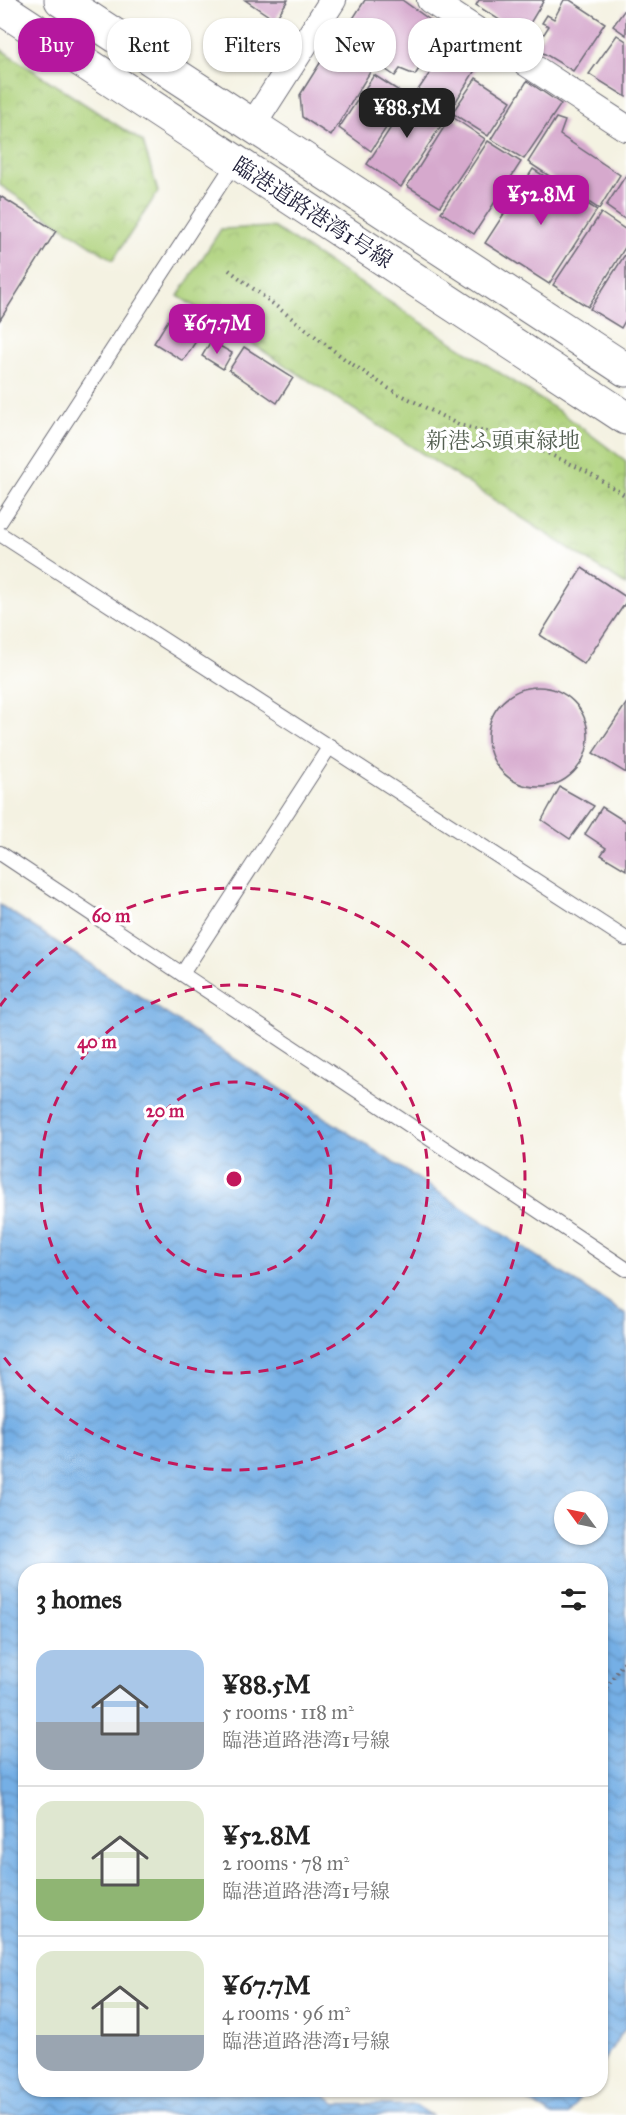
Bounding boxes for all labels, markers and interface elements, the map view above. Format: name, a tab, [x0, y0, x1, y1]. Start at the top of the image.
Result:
chip: Buy	[18, 18, 95, 72]
chip: Rent	[107, 18, 191, 72]
chip: Filters	[203, 18, 302, 72]
chip: New	[314, 18, 396, 72]
chip: Apartment	[408, 18, 544, 72]
pin: ¥88.5M	[358, 88, 456, 139]
text: ¥88.5M	[373, 95, 441, 119]
street label: 臨港道路港湾1号線	[228, 151, 398, 274]
pin: ¥52.8M	[492, 175, 590, 226]
text: ¥52.8M	[507, 182, 575, 206]
pin: ¥67.7M	[168, 304, 266, 355]
text: ¥67.7M	[183, 311, 251, 335]
park label: 新港ふ頭東緑地	[426, 427, 580, 454]
text: 60 m	[92, 905, 131, 927]
text: 40 m	[77, 1031, 118, 1054]
text: 20 m	[146, 1100, 185, 1122]
centre of rings	[224, 1169, 244, 1189]
north arrow	[554, 1491, 608, 1545]
map controls	[554, 1491, 608, 1545]
text: 3 homes	[36, 1583, 122, 1615]
icon: filters	[557, 1583, 590, 1616]
text: ¥88.5M	[222, 1668, 311, 1700]
icon: home	[84, 1674, 156, 1746]
text: 5 rooms · 118 m²	[222, 1700, 354, 1724]
text: 臨港道路港湾1号線	[222, 1728, 390, 1752]
text: ¥52.8M	[222, 1819, 311, 1851]
icon: home	[84, 1825, 156, 1897]
text: 2 rooms · 78 m²	[222, 1851, 349, 1875]
text: 臨港道路港湾1号線	[222, 1879, 390, 1903]
text: ¥67.7M	[222, 1969, 310, 2001]
icon: home	[84, 1975, 156, 2047]
text: 4 rooms · 96 m²	[222, 2001, 350, 2025]
text: 臨港道路港湾1号線	[222, 2029, 390, 2053]

